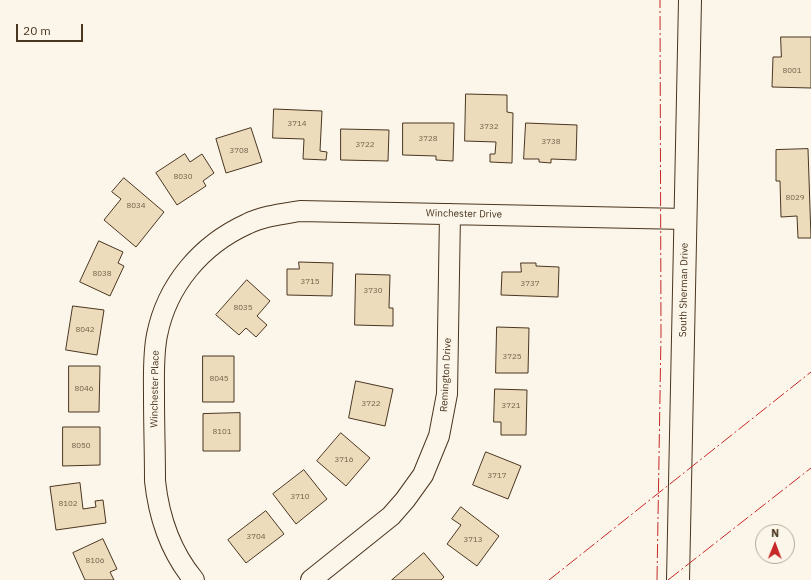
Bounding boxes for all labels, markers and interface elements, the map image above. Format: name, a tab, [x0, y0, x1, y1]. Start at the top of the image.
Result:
scale bar	[18, 16, 85, 42]
text: 20 m	[23, 23, 51, 38]
house number: 8001	[782, 66, 802, 76]
house number: 3714	[287, 119, 307, 129]
house number: 3732	[479, 122, 499, 132]
house number: 3728	[418, 134, 438, 144]
house number: 3738	[541, 137, 561, 147]
house number: 3722	[355, 140, 375, 150]
house number: 3708	[229, 146, 249, 156]
house number: 8030	[173, 172, 193, 182]
house number: 8029	[785, 193, 805, 203]
house number: 8034	[126, 201, 146, 211]
street label: Winchester Drive	[426, 207, 502, 221]
street label: South Sherman Drive	[677, 243, 691, 337]
house number: 8038	[92, 269, 112, 279]
house number: 3715	[300, 277, 320, 287]
house number: 3737	[520, 279, 540, 289]
house number: 3730	[363, 286, 383, 296]
house number: 8035	[233, 303, 253, 313]
house number: 8042	[75, 325, 95, 335]
street label: Remington Drive	[438, 338, 454, 412]
street label: Winchester Place	[148, 350, 162, 428]
house number: 3725	[502, 352, 522, 362]
house number: 8045	[209, 374, 229, 384]
house number: 8046	[74, 384, 94, 394]
house number: 3722	[361, 399, 381, 409]
house number: 3721	[501, 401, 521, 411]
house number: 8101	[212, 427, 232, 437]
house number: 8050	[71, 441, 91, 451]
house number: 3716	[334, 455, 354, 465]
house number: 3717	[487, 471, 507, 481]
house number: 3710	[290, 492, 310, 502]
house number: 8102	[58, 499, 78, 509]
north arrow	[755, 524, 795, 564]
text: N	[771, 526, 779, 540]
house number: 3704	[246, 532, 266, 542]
house number: 3713	[463, 535, 483, 545]
house number: 8106	[85, 556, 105, 566]

